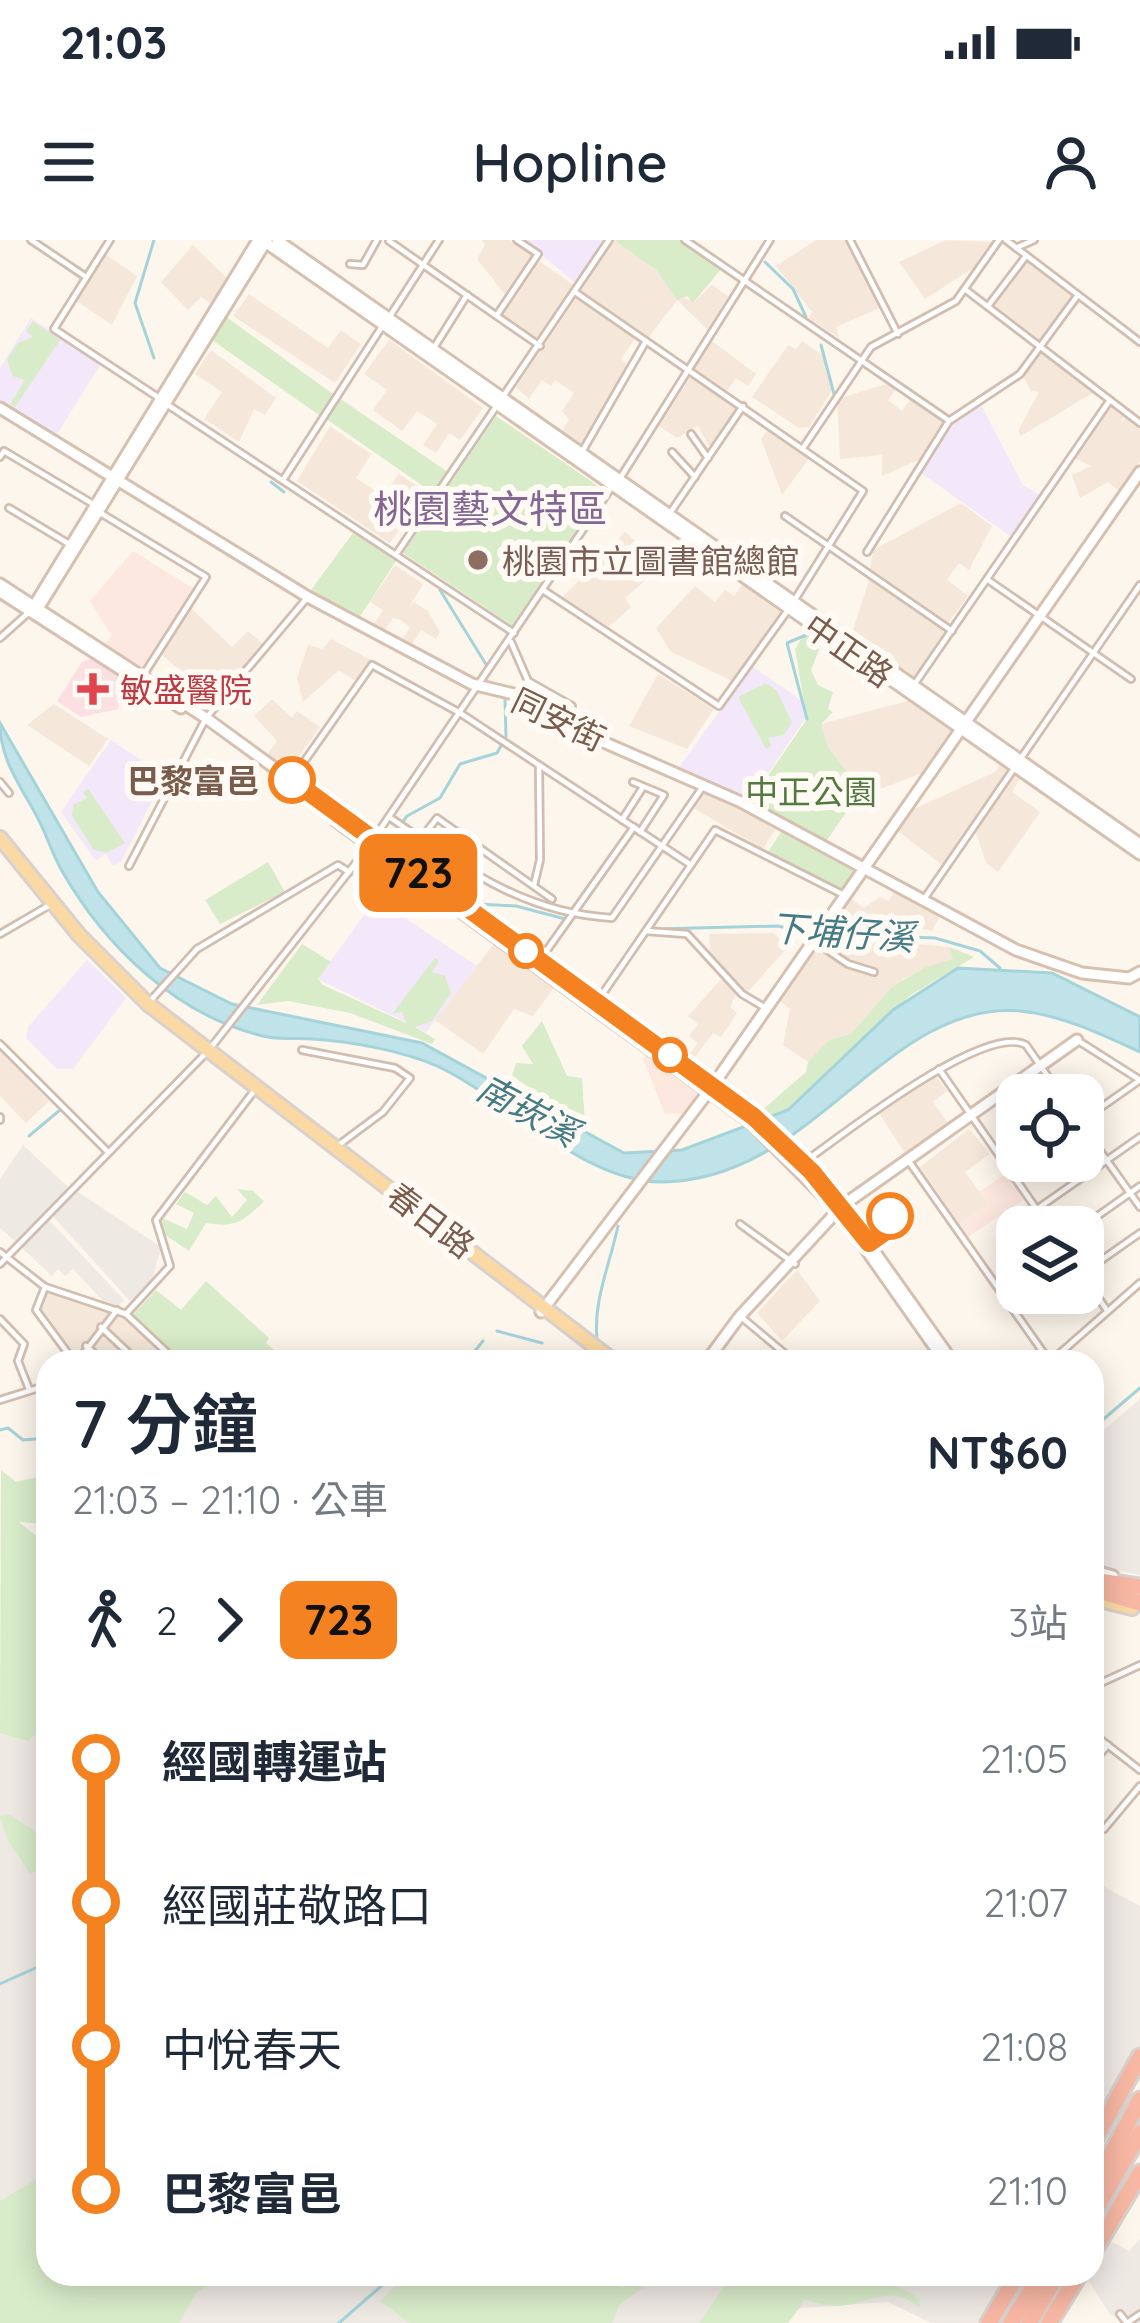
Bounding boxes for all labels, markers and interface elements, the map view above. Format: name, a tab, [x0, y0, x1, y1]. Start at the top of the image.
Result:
text: 21:03	[60, 14, 167, 70]
text: Hopline	[472, 128, 668, 196]
icon: menu	[36, 129, 102, 195]
icon: person	[1038, 129, 1104, 195]
district label: 桃園藝文特區	[373, 484, 607, 533]
place label: 桃園市立圖書館總館	[502, 540, 799, 581]
marker: 桃園市立圖書館總館	[465, 547, 491, 573]
street label: 中正路	[797, 605, 901, 695]
place label: 敏盛醫院	[120, 669, 252, 710]
marker: 敏盛醫院	[77, 673, 109, 705]
street label: 同安街	[506, 679, 612, 759]
marker: 巴黎富邑	[270, 758, 314, 802]
place label: 巴黎富邑	[127, 760, 259, 801]
park label: 中正公園	[745, 771, 877, 812]
line badge: 723	[349, 834, 487, 912]
text: 723	[383, 846, 453, 899]
water label: 下埔仔溪	[769, 905, 920, 960]
unlabelled marker	[510, 935, 542, 967]
unlabelled marker	[654, 1039, 686, 1071]
water label: 南崁溪	[470, 1065, 591, 1158]
map controls	[996, 1074, 1104, 1314]
button: locate	[996, 1074, 1104, 1182]
street label: 春日路	[379, 1174, 483, 1266]
unlabelled marker	[868, 1194, 912, 1238]
button: layers	[996, 1206, 1104, 1314]
text: 7 分鐘	[72, 1382, 258, 1465]
text: NT$60	[927, 1424, 1068, 1480]
text: 21:03 – 21:10 · 公車	[72, 1475, 388, 1524]
icon: walk	[72, 1587, 138, 1653]
icon: forward	[196, 1587, 262, 1653]
text: 723	[304, 1593, 373, 1646]
text: 2	[156, 1596, 178, 1645]
text: 3站	[1009, 1598, 1068, 1647]
text: 經國轉運站	[162, 1733, 387, 1789]
text: 21:05	[980, 1734, 1068, 1783]
text: 經國莊敬路口	[162, 1877, 432, 1933]
text: 21:07	[984, 1878, 1068, 1927]
text: 中悅春天	[162, 2021, 342, 2077]
text: 21:08	[980, 2022, 1068, 2071]
text: 巴黎富邑	[162, 2165, 342, 2221]
text: 21:10	[987, 2166, 1068, 2215]

